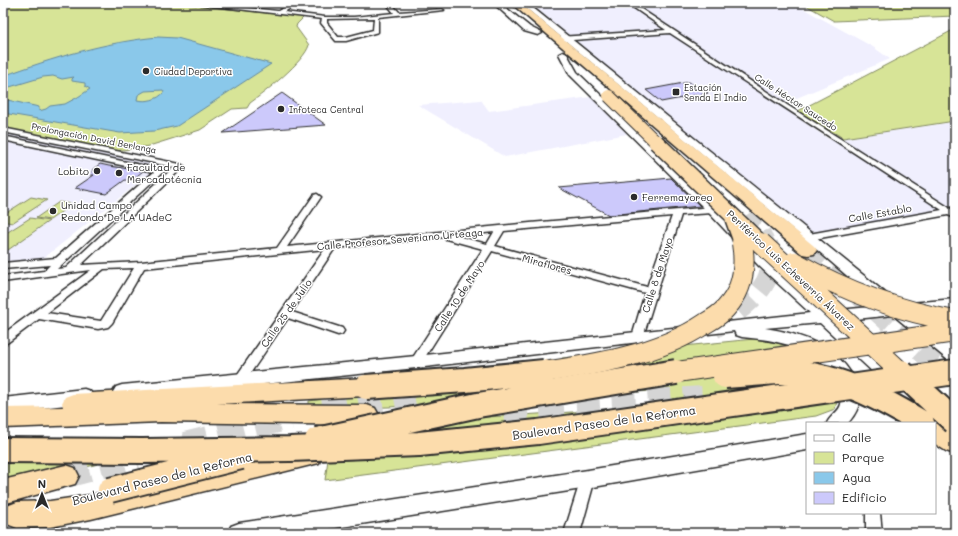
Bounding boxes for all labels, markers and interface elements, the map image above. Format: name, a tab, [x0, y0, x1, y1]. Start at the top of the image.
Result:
marker: Ciudad Deportiva	[141, 66, 151, 76]
place label: Ciudad Deportiva	[154, 66, 233, 77]
street label: Calle Héctor Saucedo	[753, 71, 840, 133]
place label: Estación Senda El Indio	[684, 82, 748, 103]
marker: Estación Senda El Indio	[671, 87, 681, 97]
marker: Infoteca Central	[276, 104, 286, 114]
place label: Infoteca Central	[289, 104, 363, 115]
street label: Prolongación David Berlanga	[30, 120, 158, 156]
place label: Facultad de Mercadotécnia	[127, 160, 202, 186]
place label: Lobito	[58, 164, 89, 178]
marker: Lobito	[92, 166, 102, 176]
marker: Facultad de Mercadotécnia	[114, 168, 124, 178]
place label: Ferremayoreo	[642, 190, 713, 204]
marker: Ferremayoreo	[629, 192, 639, 202]
place label: Unidad Campo Redondo De LA UAdeC	[61, 198, 172, 224]
street label: Calle Establo	[847, 201, 913, 225]
marker: Unidad Campo Redondo De LA UAdeC	[48, 206, 58, 216]
street label: Periférico Luis Echeverría Álvarez	[724, 207, 858, 333]
street label: Calle Profesor Severiano Urteaga	[316, 225, 484, 253]
street label: Calle 8 de Mayo	[638, 236, 676, 314]
street label: Miraflores	[521, 251, 573, 277]
street label: Calle 10 de Mayo	[431, 257, 487, 334]
street label: Calle 25 de Julio	[257, 276, 315, 350]
street label: Boulevard Paseo de la Reforma	[511, 401, 697, 443]
legend	[806, 422, 936, 514]
text: Calle	[842, 429, 872, 445]
street label: Boulevard Paseo de la Reforma	[70, 448, 254, 508]
text: Parque	[842, 449, 885, 465]
text: Agua	[842, 469, 871, 485]
north arrow	[22, 474, 62, 514]
text: N	[38, 476, 46, 491]
text: Edificio	[842, 489, 886, 505]

